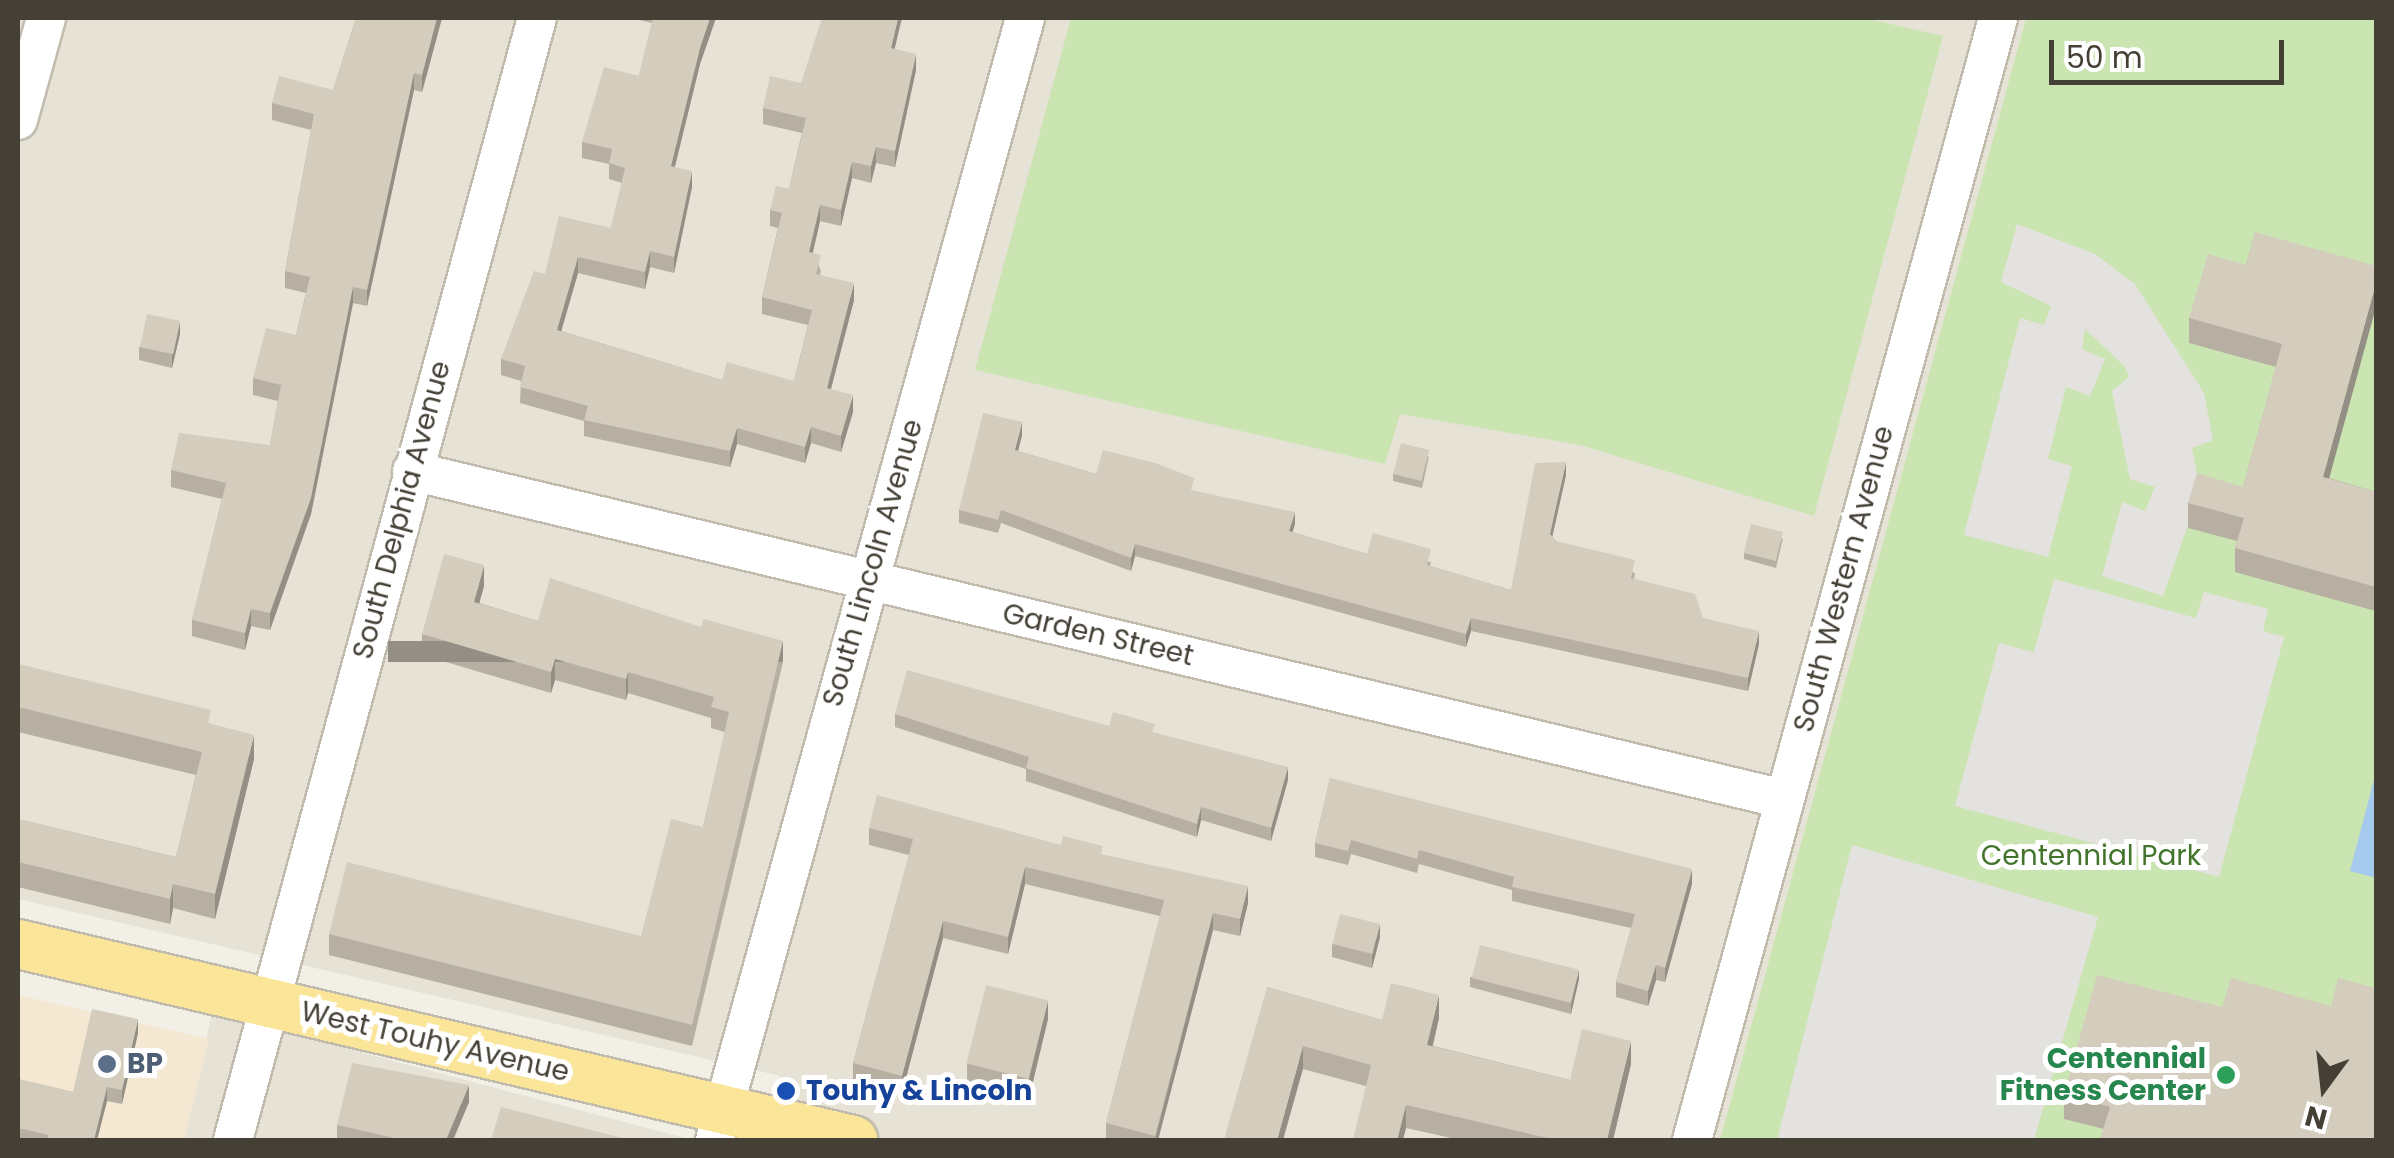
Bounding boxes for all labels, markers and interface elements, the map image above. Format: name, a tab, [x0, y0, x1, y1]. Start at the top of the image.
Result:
scale bar	[2054, 20, 2289, 82]
text: 50 m	[2066, 36, 2143, 79]
street label: South Delphia Avenue	[346, 357, 458, 663]
street label: South Lincoln Avenue	[816, 416, 930, 710]
street label: South Western Avenue	[1787, 422, 1901, 736]
street label: Garden Street	[999, 597, 1197, 673]
park label: Centennial Park	[1981, 839, 2201, 873]
street label: West Touhy Avenue	[298, 995, 572, 1089]
north arrow	[2274, 1038, 2374, 1138]
place label: Centennial Fitness Center	[2000, 1042, 2206, 1108]
place label: BP	[127, 1047, 163, 1081]
marker: BP	[96, 1053, 118, 1075]
marker: Centennial Fitness Center	[2215, 1064, 2237, 1086]
place label: Touhy & Lincoln	[806, 1074, 1032, 1108]
marker: Touhy & Lincoln	[775, 1080, 797, 1102]
text: N	[2301, 1096, 2331, 1139]

